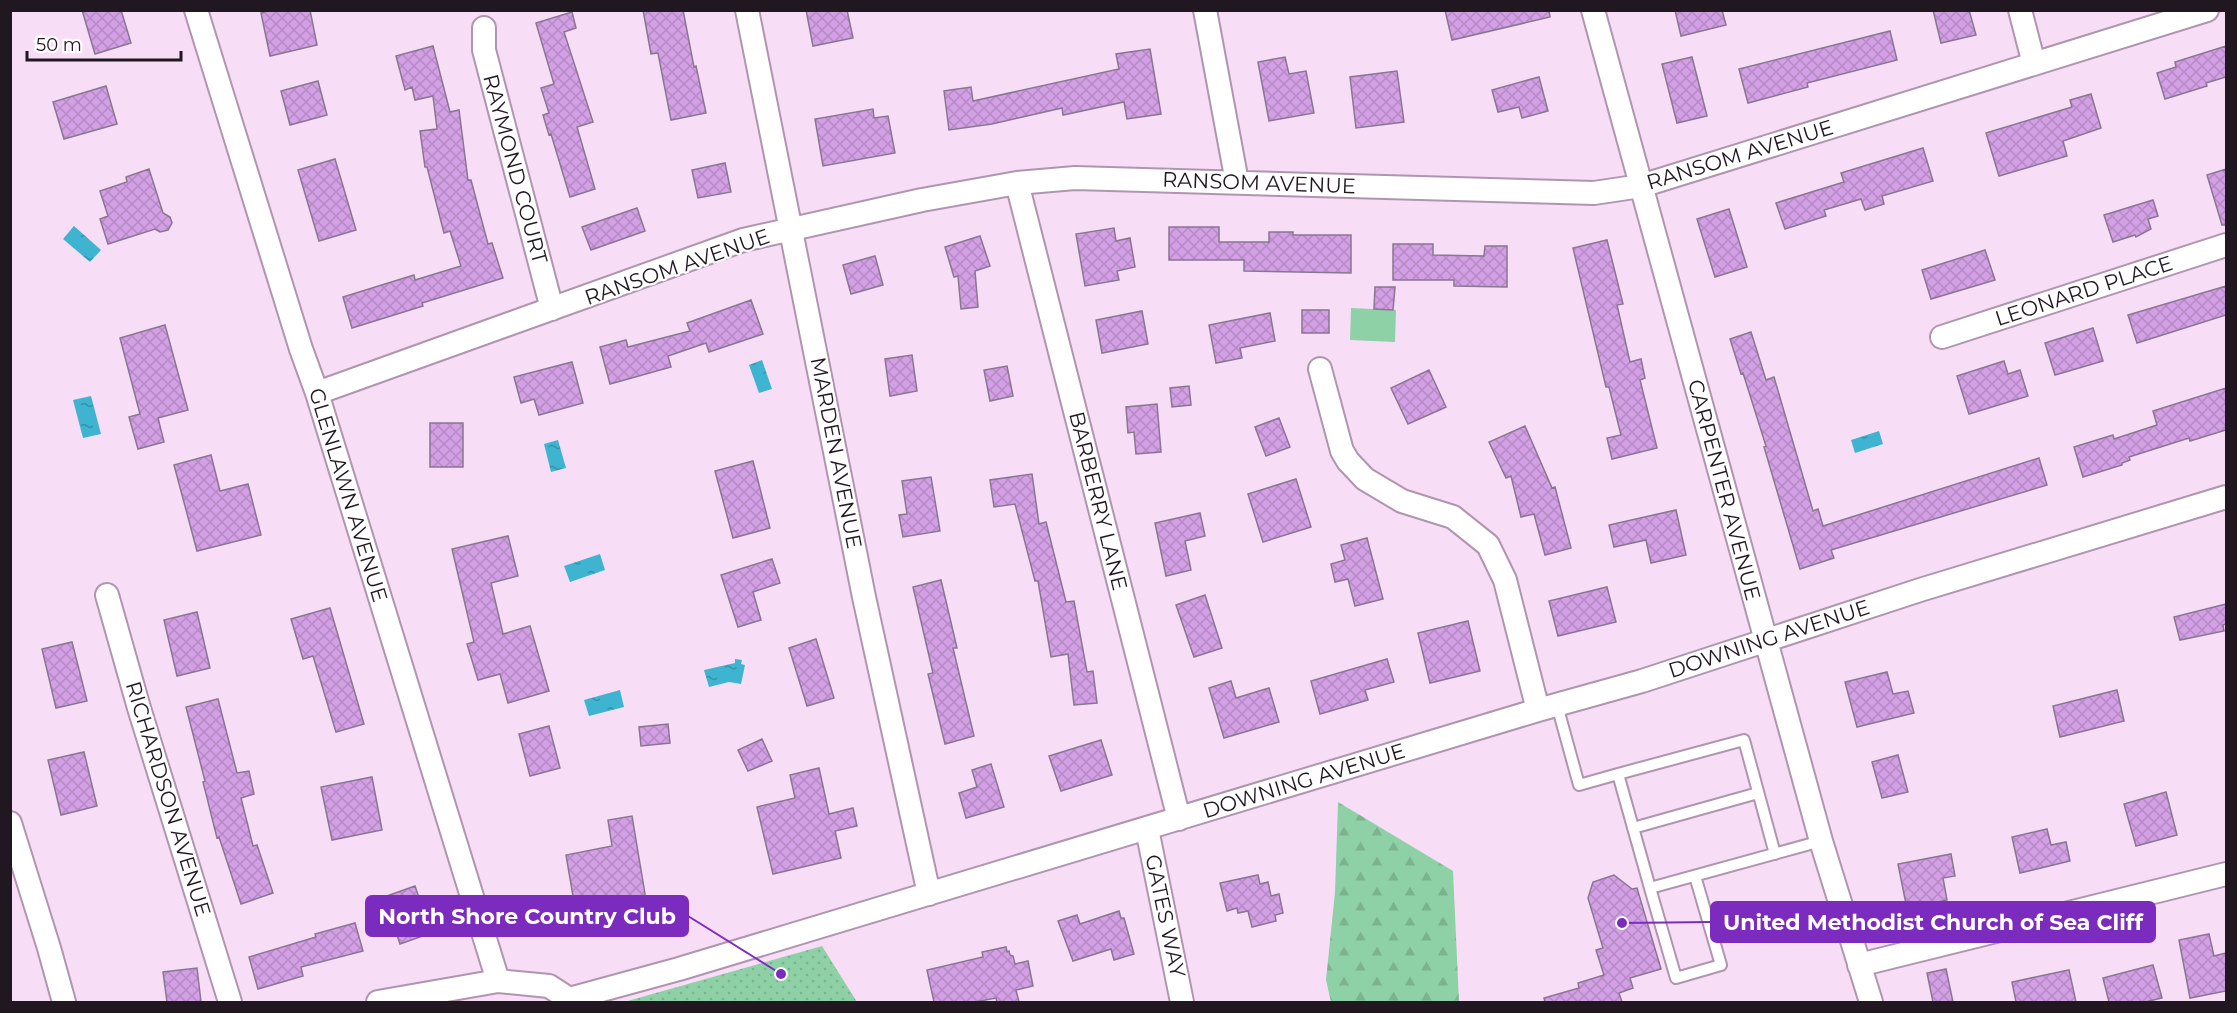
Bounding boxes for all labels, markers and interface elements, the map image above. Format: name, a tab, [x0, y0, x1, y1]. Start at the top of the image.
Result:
scale bar	[27, 24, 182, 62]
text: 50 m	[36, 34, 82, 56]
street label: RAYMOND COURT	[478, 71, 553, 266]
street label: RANSOM AVENUE	[1644, 114, 1836, 195]
street label: RANSOM AVENUE	[1162, 167, 1356, 198]
street label: RANSOM AVENUE	[581, 223, 773, 310]
street label: LEONARD PLACE	[1992, 250, 2176, 331]
street label: MARDEN AVENUE	[806, 355, 867, 551]
street label: CARPENTER AVENUE	[1683, 377, 1766, 603]
street label: GLENLAWN AVENUE	[304, 385, 393, 605]
street label: BARBERRY LANE	[1064, 409, 1133, 593]
street label: DOWNING AVENUE	[1665, 594, 1873, 683]
street label: RICHARDSON AVENUE	[121, 678, 216, 919]
street label: DOWNING AVENUE	[1200, 738, 1408, 823]
street label: GATES WAY	[1140, 852, 1191, 980]
callout: North Shore Country Club	[366, 896, 688, 936]
callout: United Methodist Church of Sea Cliff	[1711, 902, 2155, 942]
text: North Shore Country Club	[378, 903, 676, 930]
text: United Methodist Church of Sea Cliff	[1723, 909, 2144, 936]

